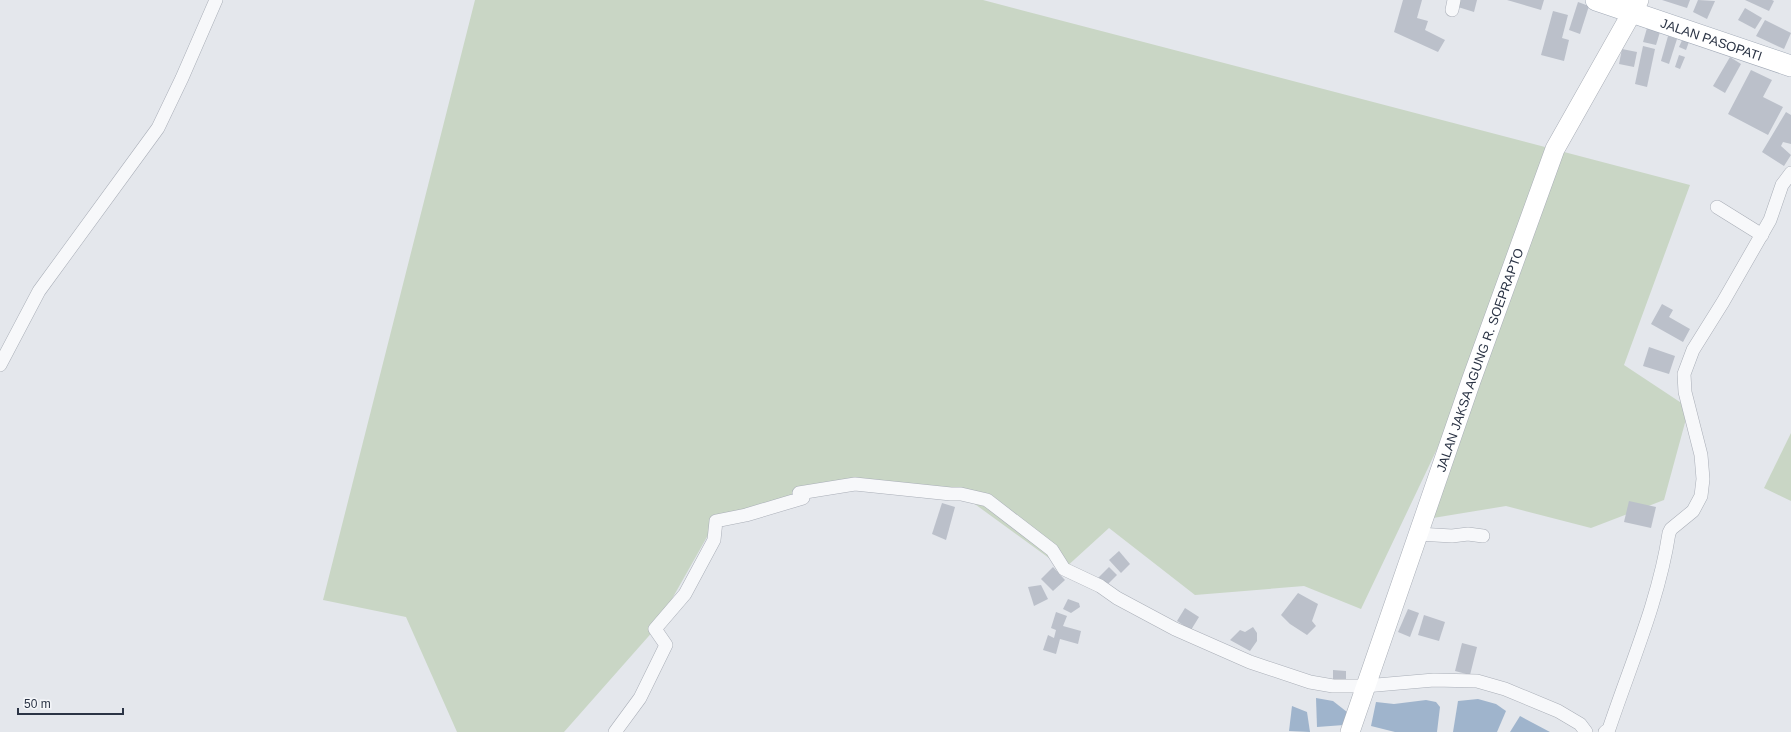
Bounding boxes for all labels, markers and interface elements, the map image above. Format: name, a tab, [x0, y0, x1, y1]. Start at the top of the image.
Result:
street label: JALAN PASOPATI	[1659, 15, 1764, 63]
street label: JALAN JAKSA AGUNG R. SOEPRAPTO	[1433, 246, 1526, 474]
scale bar	[18, 690, 123, 716]
text: 50 m	[24, 697, 51, 711]

